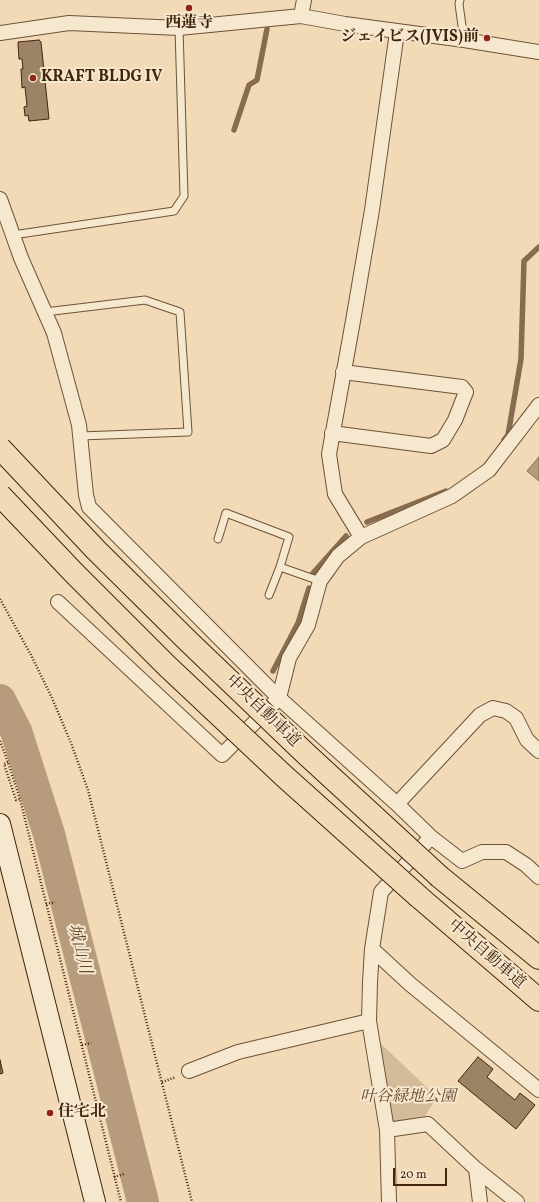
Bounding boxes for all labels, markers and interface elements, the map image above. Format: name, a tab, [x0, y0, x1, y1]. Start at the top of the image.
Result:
marker: 西蓮寺	[184, 3, 194, 13]
place label: 西蓮寺	[165, 14, 213, 34]
place label: ジェイビス(JVIS)前	[340, 28, 479, 48]
marker: ジェイビス(JVIS)前	[482, 33, 492, 43]
place label: KRAFT BLDG IV	[41, 68, 162, 88]
marker: KRAFT BLDG IV	[28, 73, 38, 83]
street label: 中央自動車道	[221, 672, 303, 752]
street label: 中央自動車道	[443, 916, 529, 994]
water label: 城山川	[62, 922, 94, 976]
park label: 叶谷緑地公園	[360, 1088, 456, 1108]
place label: 住宅北	[58, 1103, 106, 1123]
marker: 住宅北	[45, 1108, 55, 1118]
scale bar	[395, 1160, 449, 1186]
text: 20 m	[400, 1167, 427, 1183]

